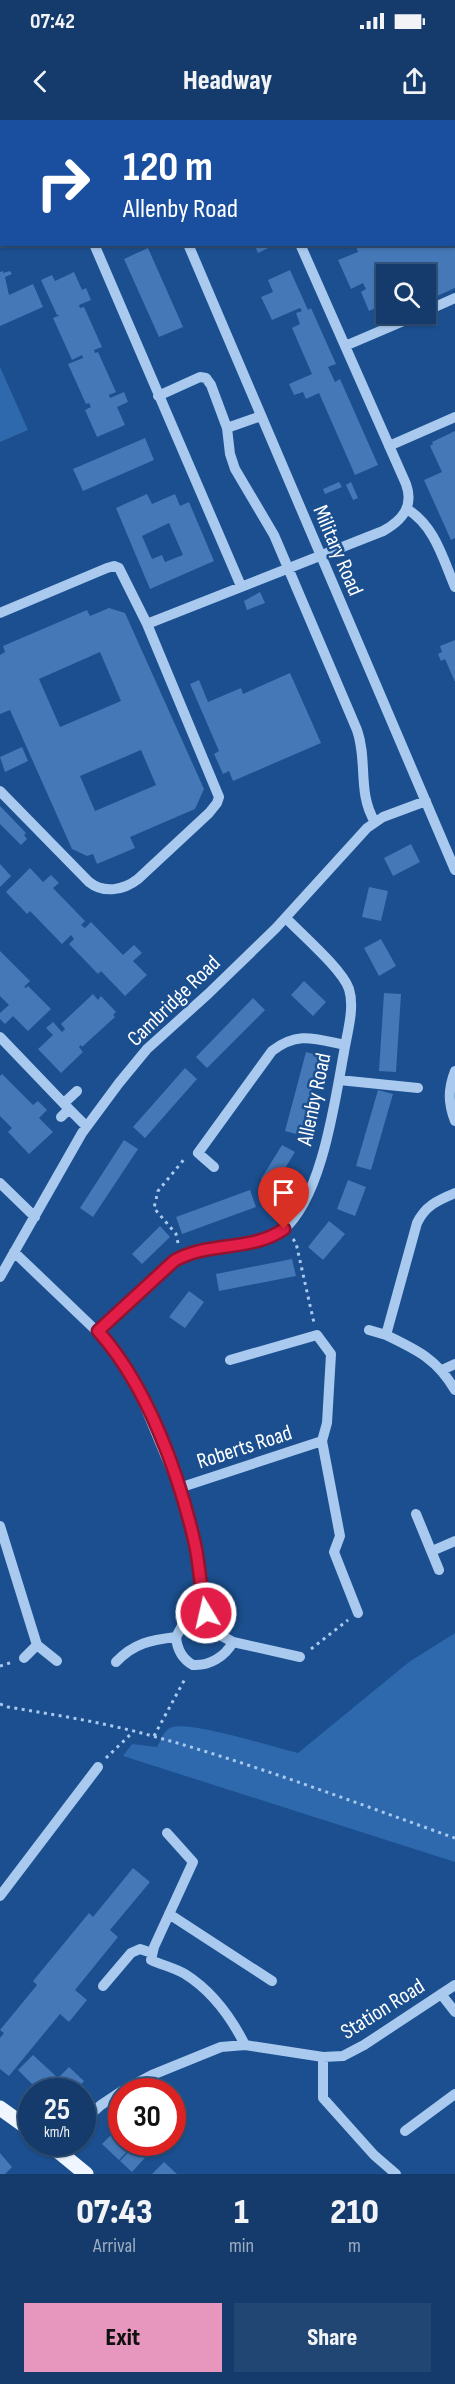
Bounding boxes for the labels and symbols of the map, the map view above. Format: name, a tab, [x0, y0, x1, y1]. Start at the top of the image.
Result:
street label: Military Road	[306, 501, 369, 600]
street label: Cambridge Road	[122, 950, 226, 1052]
street label: Allenby Road	[291, 1051, 337, 1149]
pin	[258, 1167, 309, 1229]
street label: Roberts Road	[194, 1419, 295, 1475]
position arrow	[174, 1581, 238, 1645]
street label: Station Road	[336, 1973, 430, 2046]
speed limit sign: 30	[108, 2078, 186, 2156]

